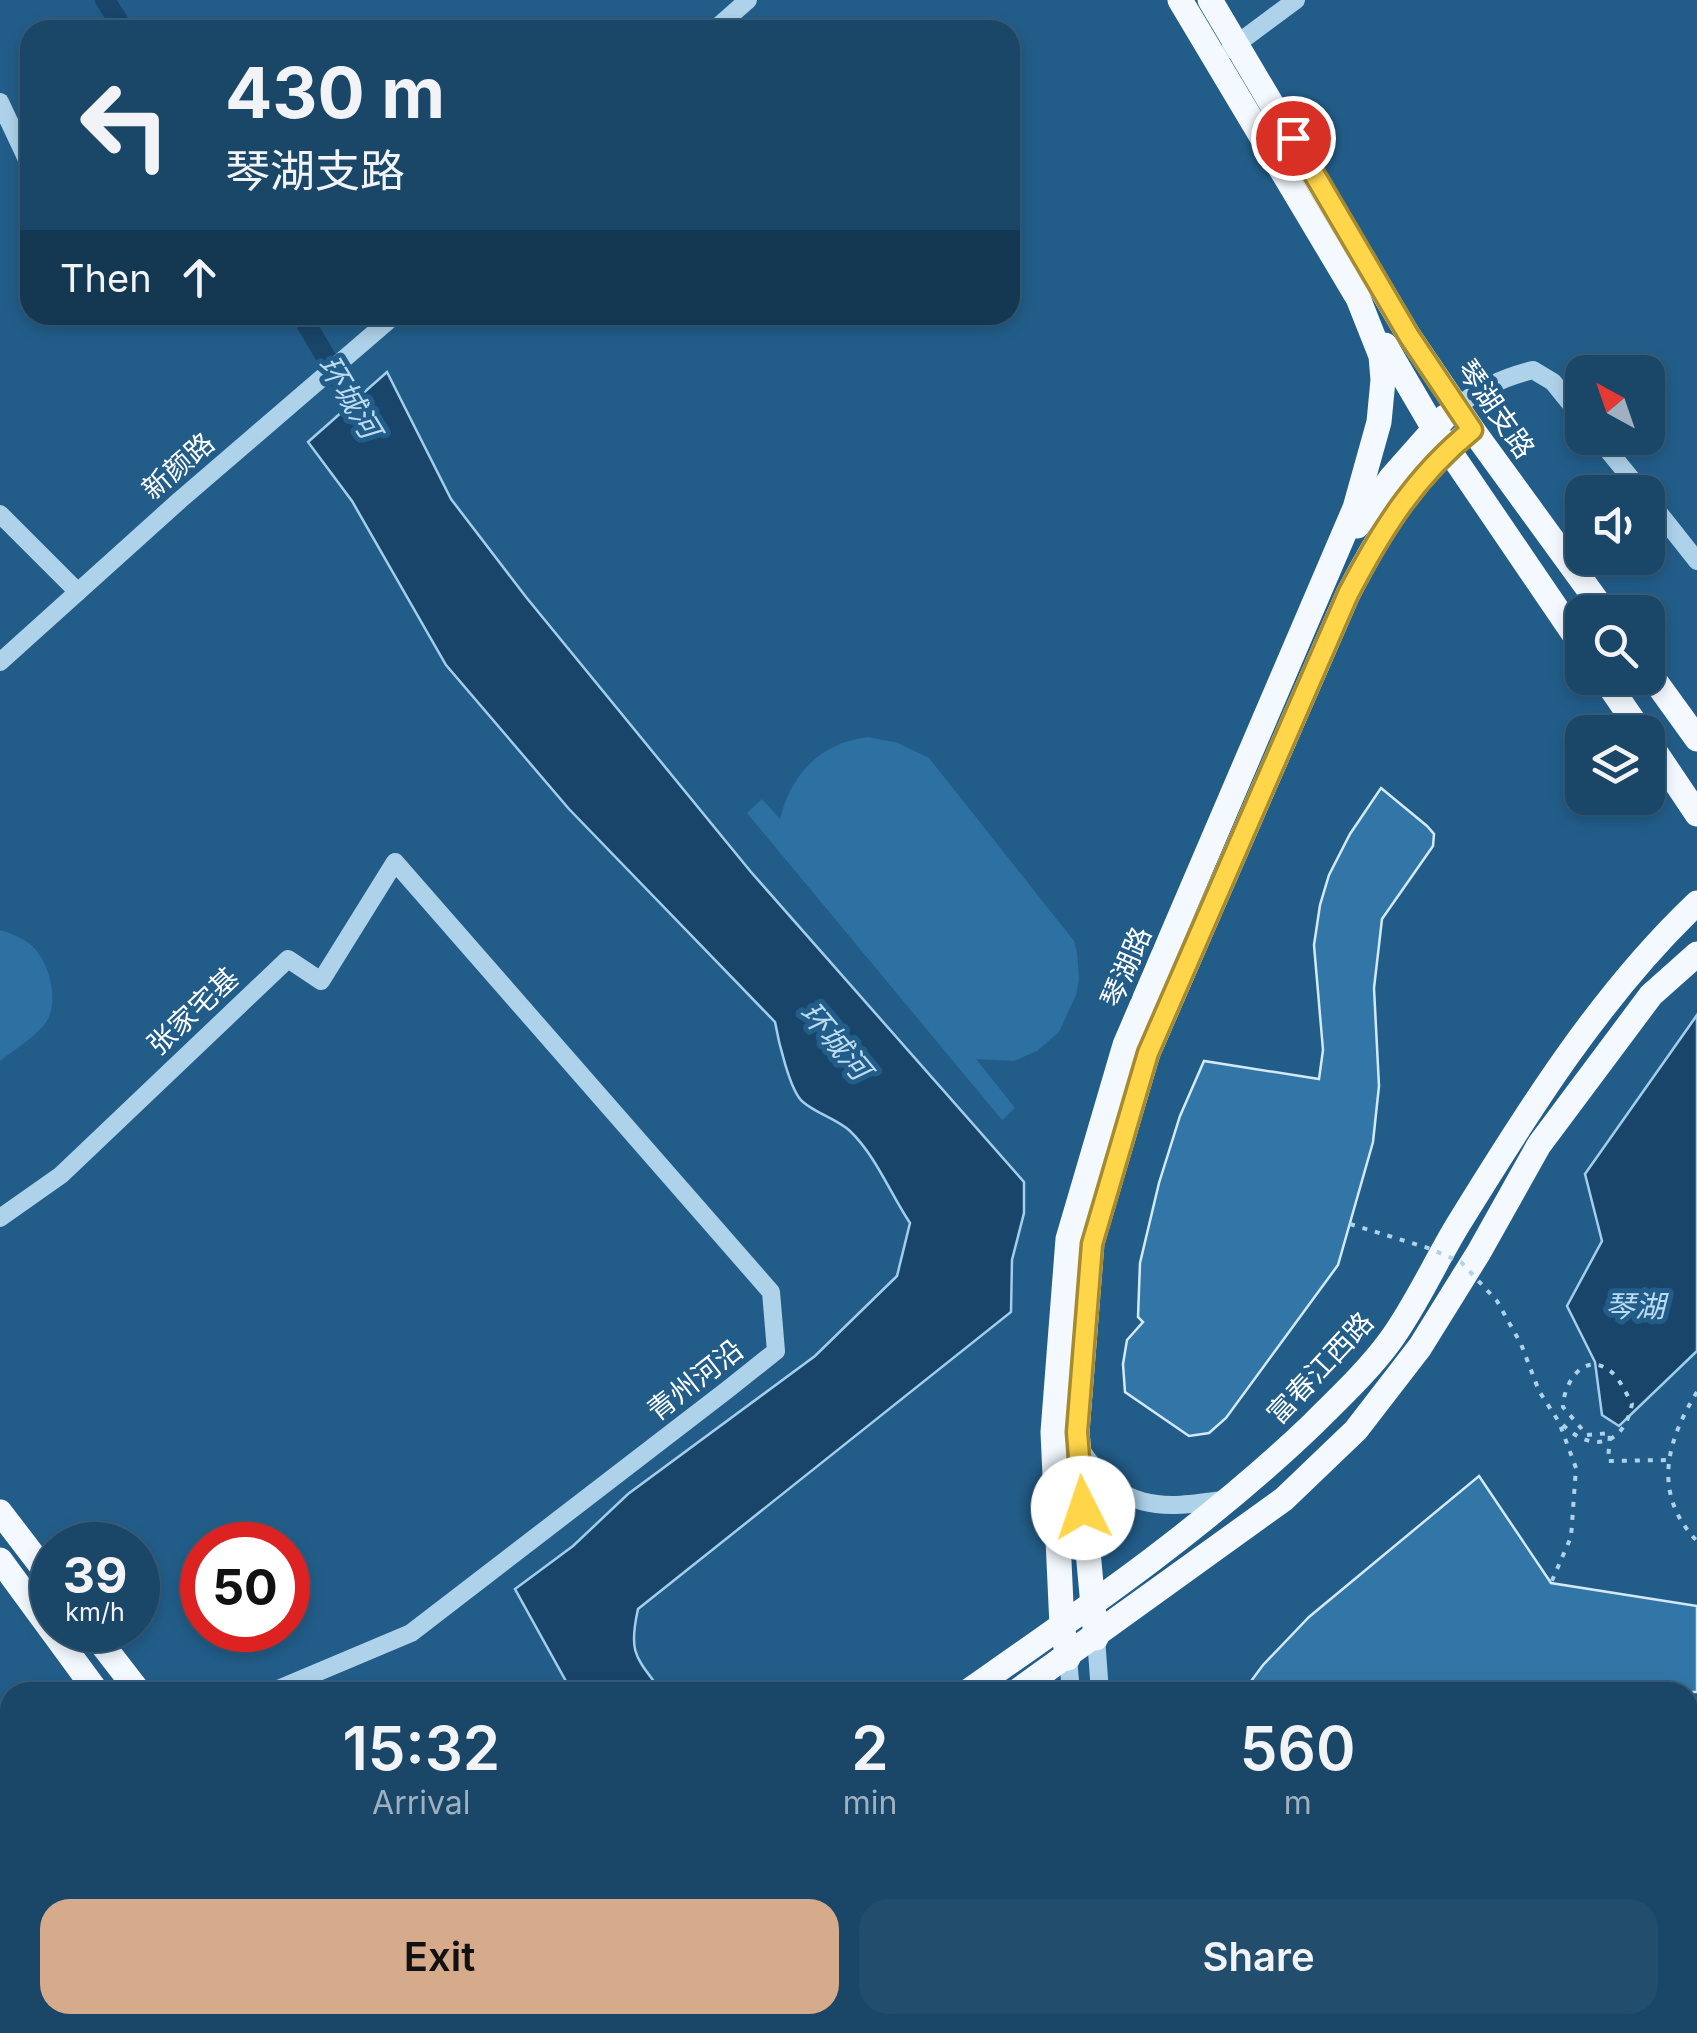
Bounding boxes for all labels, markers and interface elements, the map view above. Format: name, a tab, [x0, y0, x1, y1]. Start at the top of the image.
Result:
text: 430 m	[225, 50, 445, 135]
icon: left	[60, 60, 190, 190]
pin	[1251, 96, 1336, 181]
icon: arrive	[1266, 111, 1321, 166]
text: 琴湖支路	[225, 143, 405, 198]
icon: ahead	[172, 250, 227, 305]
text: Then	[60, 255, 152, 301]
water label: 环城河	[311, 349, 391, 449]
street label: 琴湖支路	[1450, 353, 1542, 465]
north arrow	[1565, 355, 1665, 455]
map controls	[1565, 355, 1665, 815]
street label: 新颜路	[135, 426, 221, 506]
button: sound	[1565, 475, 1665, 575]
button: search	[1565, 595, 1665, 695]
button: layers	[1565, 715, 1665, 815]
street label: 琴湖路	[1094, 922, 1158, 1012]
street label: 张家宅基	[140, 960, 246, 1062]
water label: 环城河	[793, 994, 882, 1090]
water label: 琴湖	[1605, 1288, 1669, 1324]
street label: 富春江西路	[1260, 1305, 1380, 1431]
street label: 青州河沿	[640, 1332, 750, 1428]
position arrow	[1031, 1456, 1135, 1560]
speed limit sign: 50	[180, 1522, 310, 1652]
text: 39	[63, 1545, 127, 1605]
text: km/h	[65, 1597, 125, 1627]
text: 15:32	[342, 1712, 500, 1784]
text: 2	[851, 1712, 889, 1784]
text: 560	[1240, 1712, 1356, 1784]
text: Arrival	[372, 1783, 471, 1822]
text: min	[843, 1783, 897, 1822]
text: m	[1284, 1783, 1312, 1822]
button: Exit	[40, 1899, 839, 2014]
button: Share	[859, 1899, 1658, 2014]

